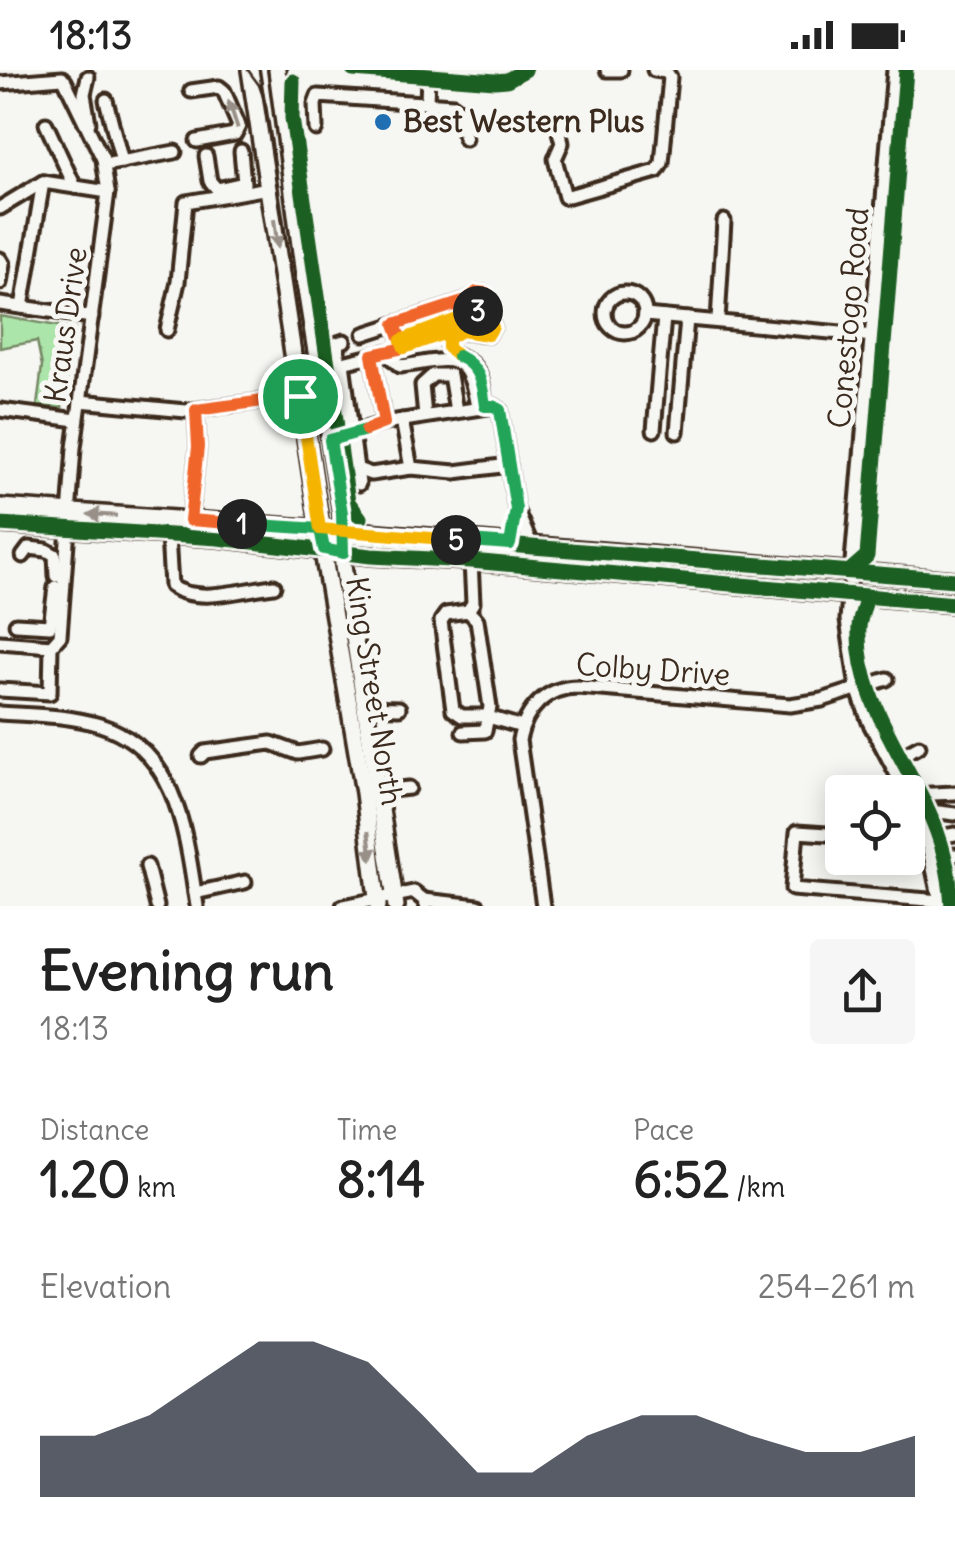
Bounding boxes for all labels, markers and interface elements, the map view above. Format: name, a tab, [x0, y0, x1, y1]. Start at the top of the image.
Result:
text: 18:13	[50, 12, 132, 59]
one-way arrow	[224, 99, 239, 129]
place label: Best Western Plus	[403, 102, 644, 140]
marker: Best Western Plus	[372, 111, 394, 133]
street label: Conestogo Road	[819, 206, 877, 430]
one-way arrow	[269, 219, 285, 250]
street label: Kraus Drive	[35, 245, 95, 405]
pin: 3	[453, 286, 503, 336]
text: 3	[470, 293, 486, 329]
pin	[258, 354, 343, 439]
icon: arrive	[273, 369, 328, 424]
pin: 1	[217, 499, 267, 549]
text: 1	[236, 506, 248, 542]
one-way arrow	[86, 507, 118, 523]
pin: 5	[431, 515, 481, 565]
text: 5	[448, 522, 464, 558]
street label: King Street North	[338, 574, 412, 808]
street label: Colby Drive	[575, 645, 732, 693]
map controls	[825, 775, 925, 875]
button: locate	[825, 775, 925, 875]
one-way arrow	[362, 831, 378, 862]
text: Evening run	[40, 936, 334, 1005]
button: share	[810, 939, 915, 1044]
text: 18:13	[40, 1008, 109, 1049]
text: Distance	[40, 1112, 149, 1148]
text: Time	[337, 1112, 397, 1148]
text: Pace	[633, 1112, 694, 1148]
text: 1.20	[40, 1148, 131, 1211]
text: 8:14	[337, 1148, 426, 1211]
text: 6:52	[633, 1148, 730, 1211]
text: km	[131, 1169, 176, 1205]
text: /km	[730, 1169, 785, 1205]
text: Elevation	[40, 1266, 171, 1307]
text: 254–261 m	[758, 1266, 915, 1307]

